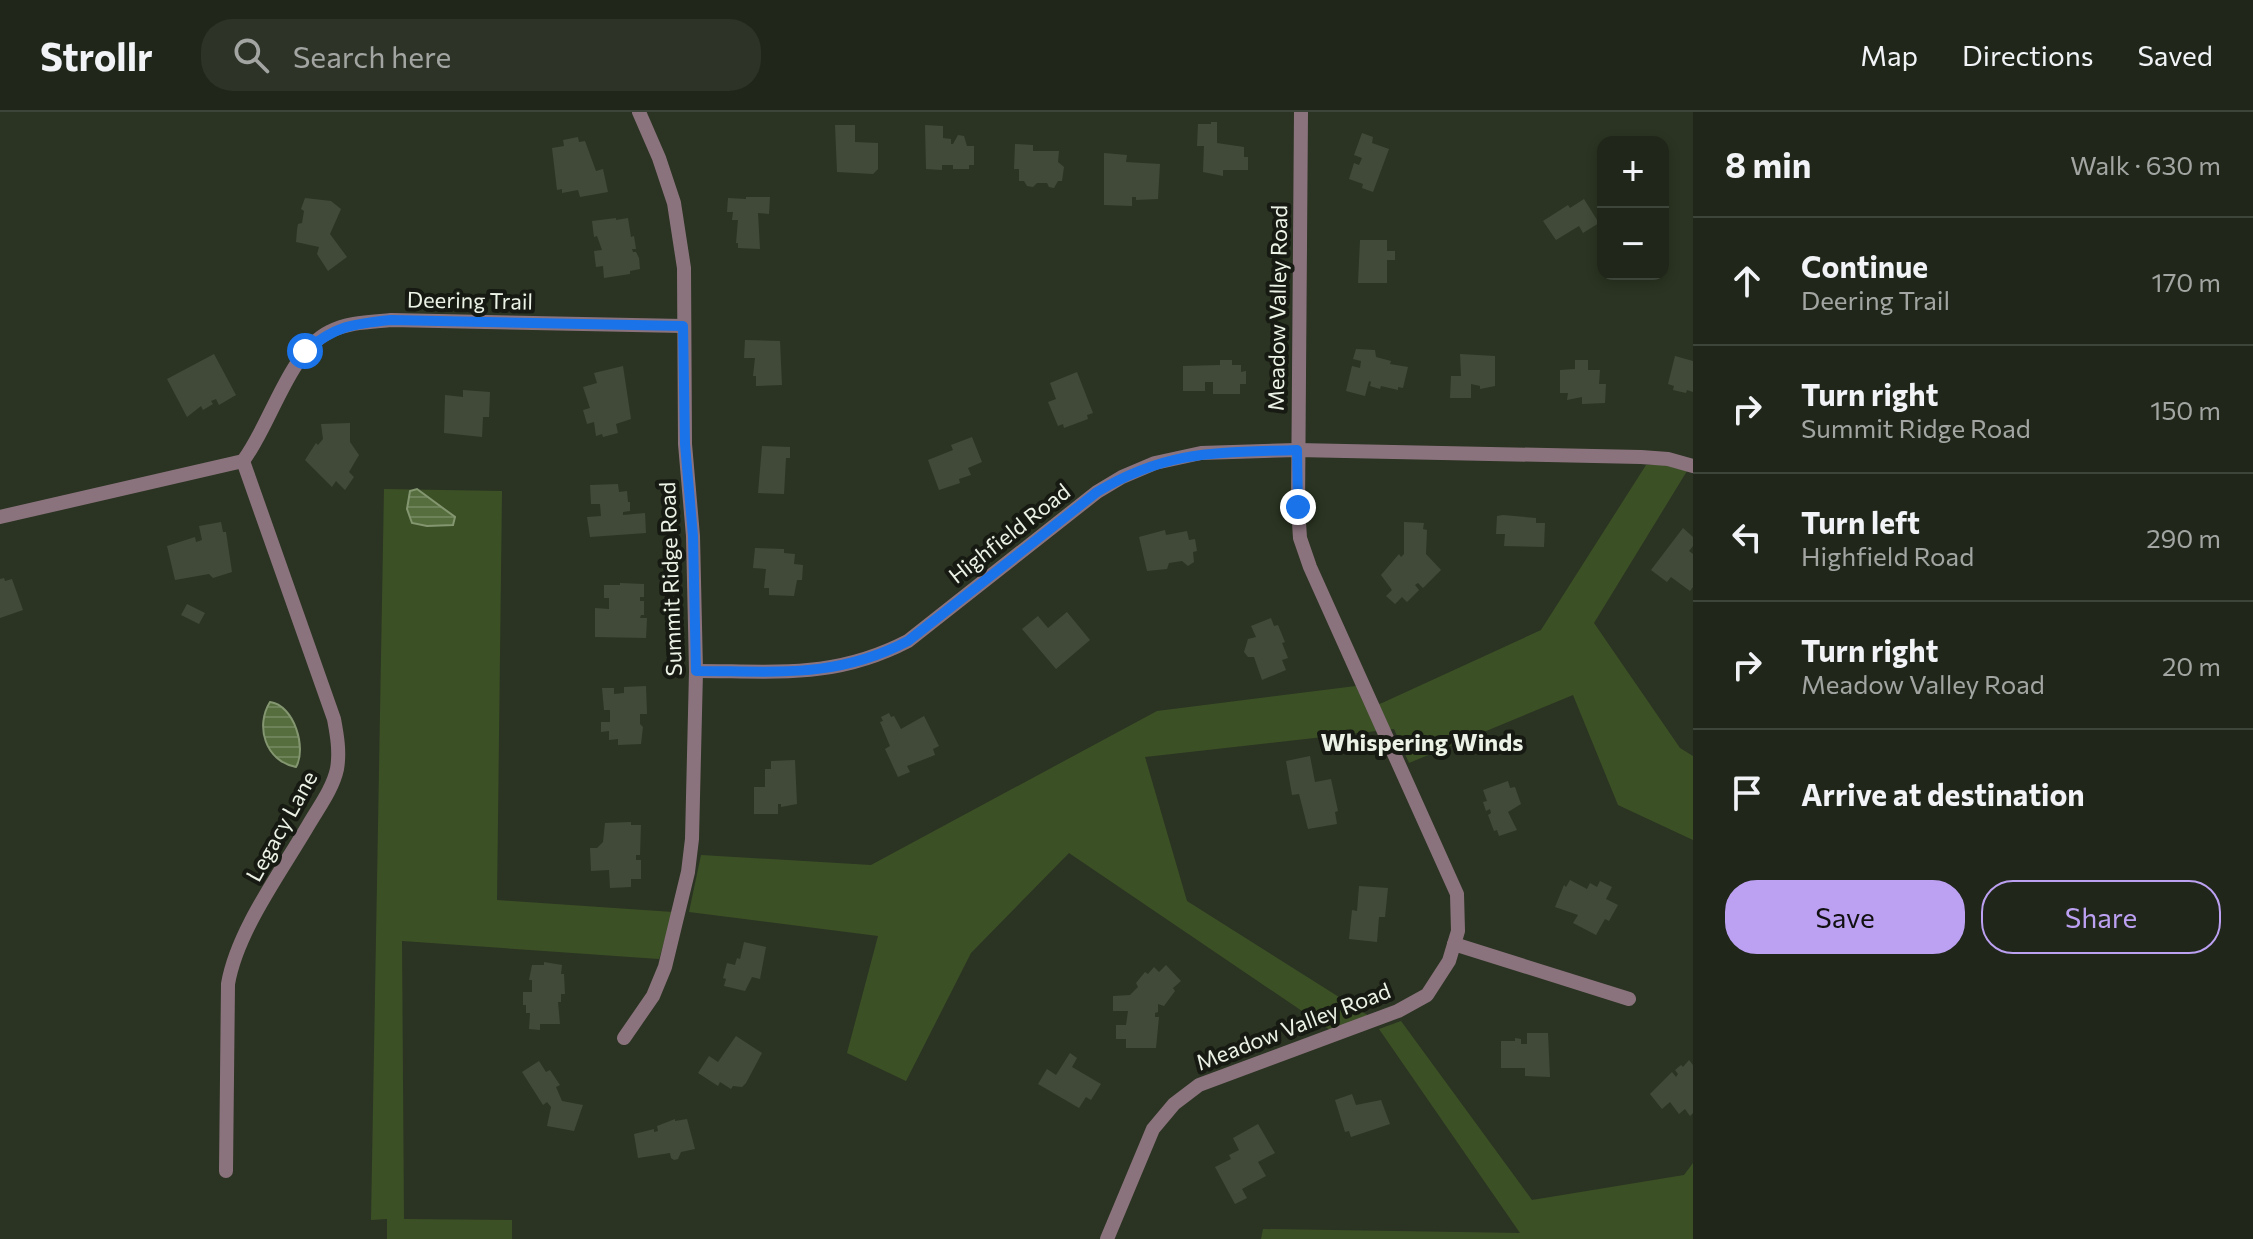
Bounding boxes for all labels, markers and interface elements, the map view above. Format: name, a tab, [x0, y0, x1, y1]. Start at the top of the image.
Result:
search box	[201, 19, 761, 91]
text: Strollr	[40, 32, 153, 79]
icon: search	[229, 33, 273, 77]
text: Search here	[293, 37, 451, 74]
text: Map	[1860, 38, 1918, 72]
text: Directions	[1962, 38, 2093, 72]
text: Saved	[2137, 38, 2213, 72]
map controls	[1597, 136, 1669, 280]
button: +	[1597, 136, 1669, 208]
text: 8 min	[1725, 143, 1811, 185]
text: Walk · 630 m	[2070, 149, 2221, 180]
street label: Meadow Valley Road	[1262, 205, 1292, 411]
button: −	[1597, 208, 1669, 280]
text: Continue	[1801, 247, 1928, 284]
icon: ahead	[1725, 259, 1769, 303]
text: 170 m	[2152, 266, 2221, 297]
text: Deering Trail	[1801, 284, 1950, 315]
street label: Deering Trail	[407, 285, 533, 315]
route start	[287, 333, 323, 369]
text: Turn right	[1801, 375, 1938, 412]
icon: right	[1725, 387, 1769, 431]
text: 150 m	[2150, 394, 2221, 425]
text: Summit Ridge Road	[1801, 412, 2031, 443]
street label: Highfield Road	[943, 477, 1075, 589]
street label: Summit Ridge Road	[653, 481, 687, 677]
route end	[1280, 489, 1316, 525]
text: Turn left	[1801, 503, 1920, 540]
icon: left	[1725, 515, 1769, 559]
text: 290 m	[2146, 522, 2221, 553]
text: Highfield Road	[1801, 540, 1974, 571]
text: Turn right	[1801, 631, 1938, 668]
icon: right	[1725, 643, 1769, 687]
text: 20 m	[2162, 650, 2221, 681]
text: Meadow Valley Road	[1801, 668, 2045, 699]
district label: Whispering Winds	[1321, 727, 1523, 756]
street label: Legacy Lane	[240, 766, 322, 886]
icon: arrive	[1725, 771, 1769, 815]
text: Arrive at destination	[1801, 775, 2085, 812]
button: Save	[1725, 880, 1965, 954]
button: Share	[1981, 880, 2221, 954]
street label: Meadow Valley Road	[1192, 976, 1394, 1076]

